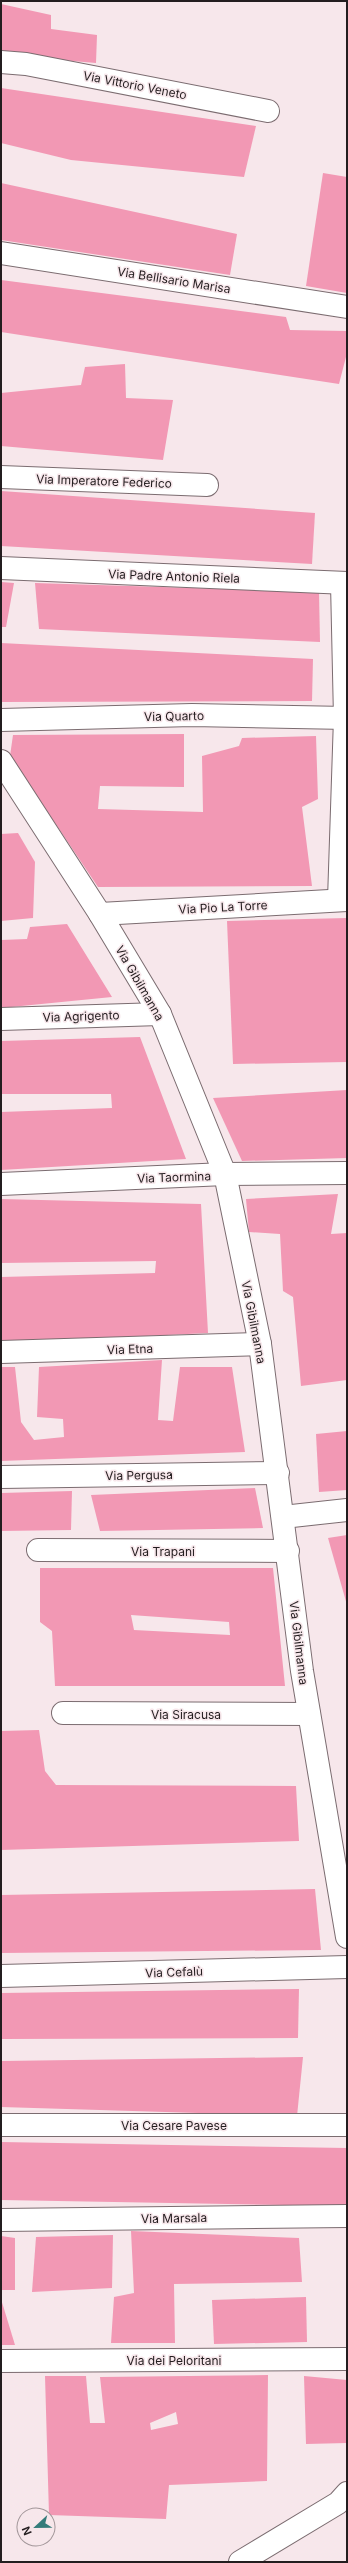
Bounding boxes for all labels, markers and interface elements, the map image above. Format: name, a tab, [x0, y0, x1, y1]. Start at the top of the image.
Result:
street label: Via Vittorio Veneto	[82, 68, 188, 102]
street label: Via Bellisario Marisa	[116, 264, 232, 296]
street label: Via Imperatore Federico	[36, 471, 172, 491]
street label: Via Padre Antonio Riela	[108, 566, 240, 586]
street label: Via Quarto	[144, 708, 204, 724]
street label: Via Pio La Torre	[178, 897, 268, 917]
street label: Via Gibilmanna	[112, 943, 168, 1023]
street label: Via Agrigento	[42, 1007, 120, 1025]
street label: Via Taormina	[137, 1168, 211, 1186]
street label: Via Gibilmanna	[239, 1279, 269, 1365]
street label: Via Etna	[107, 1341, 153, 1357]
street label: Via Pergusa	[105, 1467, 173, 1483]
street label: Via Trapani	[131, 1544, 195, 1559]
street label: Via Gibilmanna	[286, 1600, 312, 1686]
street label: Via Siracusa	[151, 1707, 221, 1722]
street label: Via Cefalù	[145, 1963, 203, 1981]
street label: Via Cesare Pavese	[121, 2118, 227, 2133]
street label: Via Marsala	[141, 2210, 207, 2226]
street label: Via dei Peloritani	[127, 2353, 222, 2368]
north arrow	[16, 2507, 56, 2547]
text: N	[19, 2524, 35, 2537]

